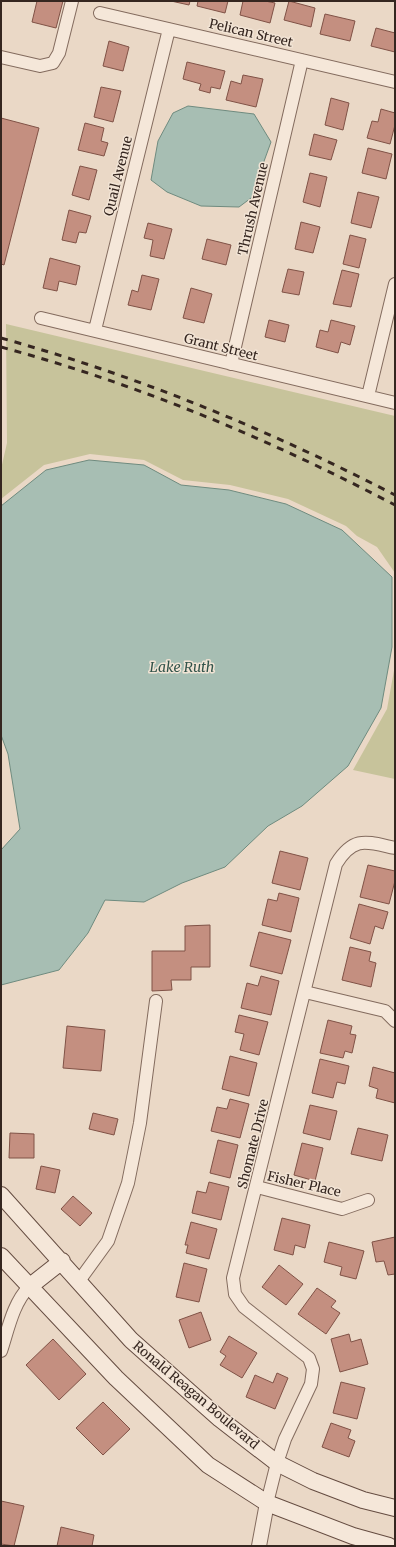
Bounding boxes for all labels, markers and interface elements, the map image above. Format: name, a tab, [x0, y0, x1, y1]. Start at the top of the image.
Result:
street label: Pelican Street	[207, 15, 295, 51]
street label: Quail Avenue	[100, 134, 136, 218]
street label: Thrush Avenue	[234, 161, 272, 257]
street label: Grant Street	[182, 330, 260, 364]
water label: Lake Ruth	[150, 658, 214, 676]
street label: Shomate Drive	[234, 1097, 272, 1191]
street label: Fisher Place	[266, 1167, 343, 1201]
street label: Ronald Reagan Boulevard	[129, 1337, 263, 1453]

